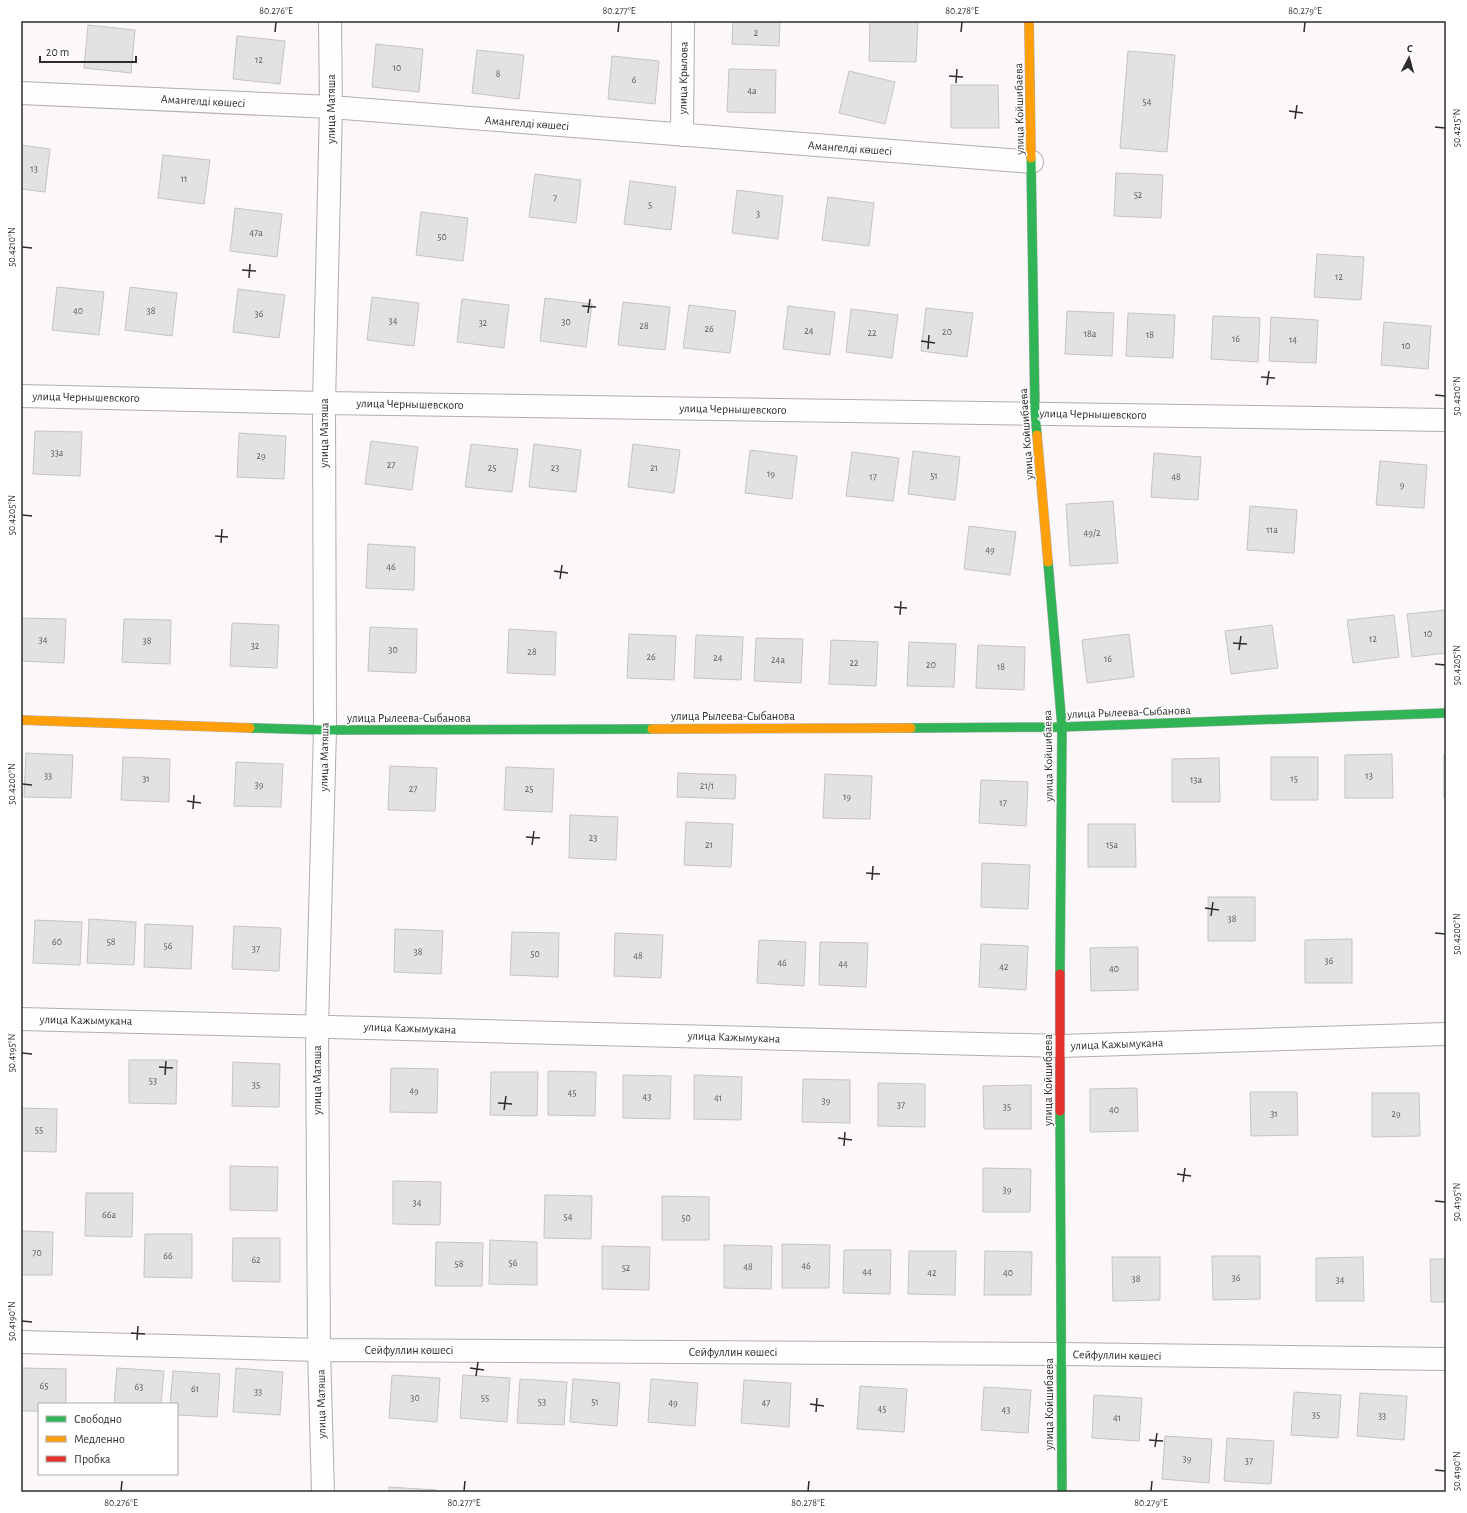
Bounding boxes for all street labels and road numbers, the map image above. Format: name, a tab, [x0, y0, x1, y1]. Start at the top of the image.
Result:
street label: улица Крылова	[676, 41, 691, 116]
street label: улица Койшибаева	[1012, 62, 1027, 156]
street label: улица Матяша	[325, 74, 338, 145]
street label: Амангелді көшесі	[160, 93, 246, 109]
street label: Амангелді көшесі	[484, 114, 570, 132]
street label: Амангелді көшесі	[807, 139, 893, 157]
street label: улица Койшибаева	[1017, 387, 1036, 481]
street label: улица Чернышевского	[31, 390, 140, 405]
street label: улица Чернышевского	[355, 397, 464, 412]
street label: улица Матяша	[318, 398, 331, 469]
street label: улица Чернышевского	[678, 402, 787, 417]
street label: улица Чернышевского	[1038, 407, 1147, 422]
street label: улица Рылеева-Сыбанова	[1066, 704, 1192, 721]
street label: улица Койшибаева	[1041, 709, 1056, 803]
street label: улица Рылеева-Сыбанова	[670, 710, 795, 723]
street label: улица Рылеева-Сыбанова	[346, 712, 471, 725]
street label: улица Матяша	[317, 722, 332, 793]
street label: улица Кажымукана	[38, 1013, 133, 1028]
street label: улица Кажымукана	[362, 1020, 457, 1037]
street label: улица Кажымукана	[686, 1029, 781, 1046]
street label: улица Койшибаева	[1042, 1034, 1055, 1127]
street label: улица Кажымукана	[1069, 1036, 1164, 1053]
street label: улица Матяша	[311, 1045, 324, 1116]
street label: Сейфуллин көшесі	[365, 1344, 453, 1357]
street label: Сейфуллин көшесі	[689, 1346, 777, 1359]
street label: Сейфуллин көшесі	[1072, 1348, 1162, 1363]
street label: улица Койшибаева	[1043, 1358, 1056, 1451]
street label: улица Матяша	[314, 1369, 329, 1440]

